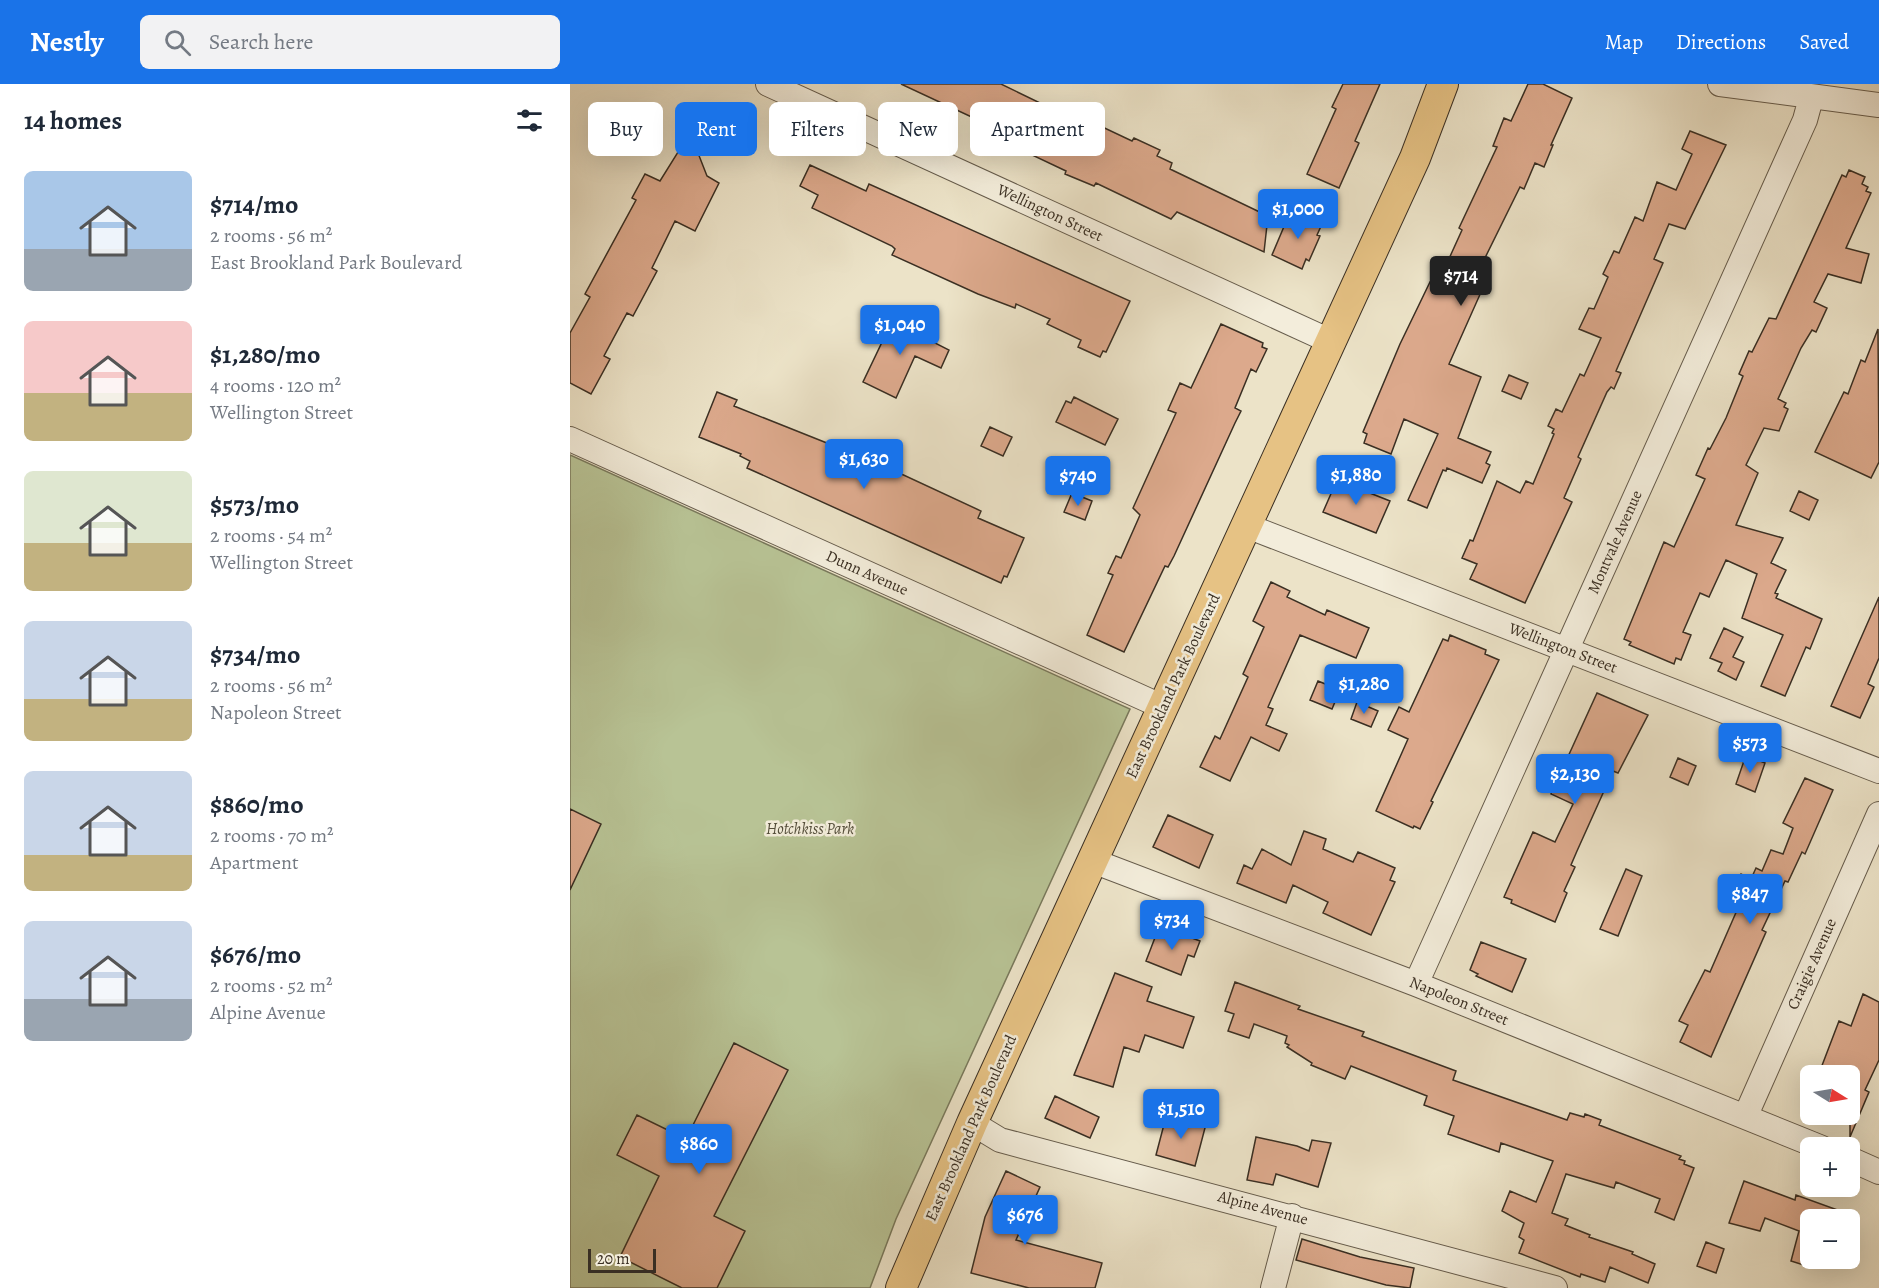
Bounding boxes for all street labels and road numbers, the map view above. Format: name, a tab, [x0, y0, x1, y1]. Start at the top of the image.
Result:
street label: Wellington Street	[993, 178, 1107, 247]
street label: Montvale Avenue	[1582, 487, 1648, 597]
street label: Dunn Avenue	[822, 545, 912, 601]
street label: East Brookland Park Boulevard	[1120, 590, 1226, 782]
street label: Wellington Street	[1505, 617, 1620, 679]
street label: Craigie Avenue	[1782, 915, 1842, 1013]
street label: Napoleon Street	[1406, 971, 1512, 1031]
street label: East Brookland Park Boulevard	[920, 1031, 1022, 1225]
street label: Alpine Avenue	[1214, 1185, 1311, 1231]

